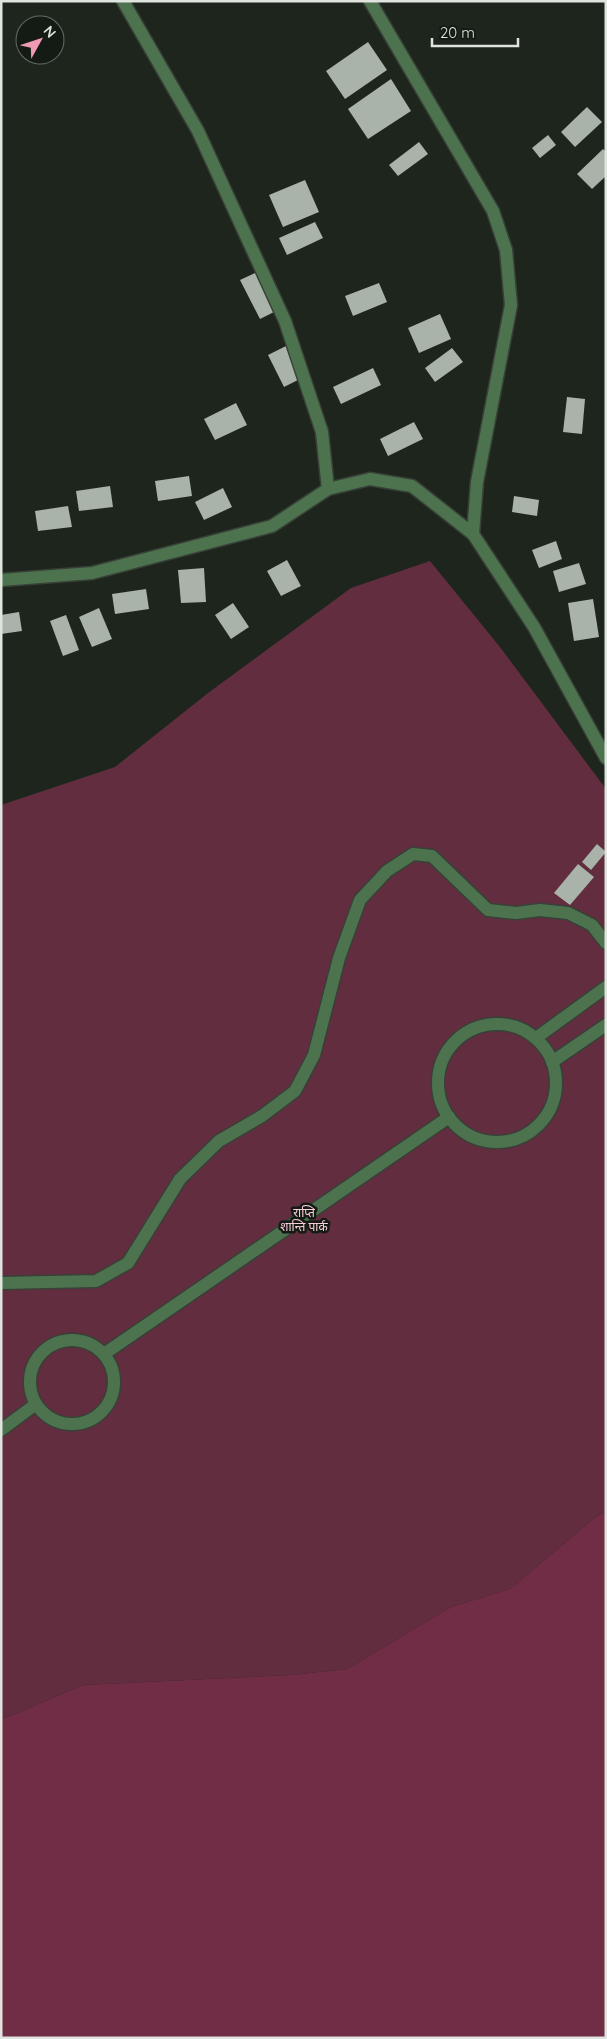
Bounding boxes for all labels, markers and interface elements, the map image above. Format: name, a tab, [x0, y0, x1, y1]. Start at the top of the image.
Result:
north arrow	[15, 15, 65, 65]
scale bar	[432, 15, 518, 47]
text: N	[40, 22, 60, 41]
text: 20 m	[440, 23, 475, 42]
park label: राप्ति शान्ति पार्क	[280, 1205, 328, 1234]

